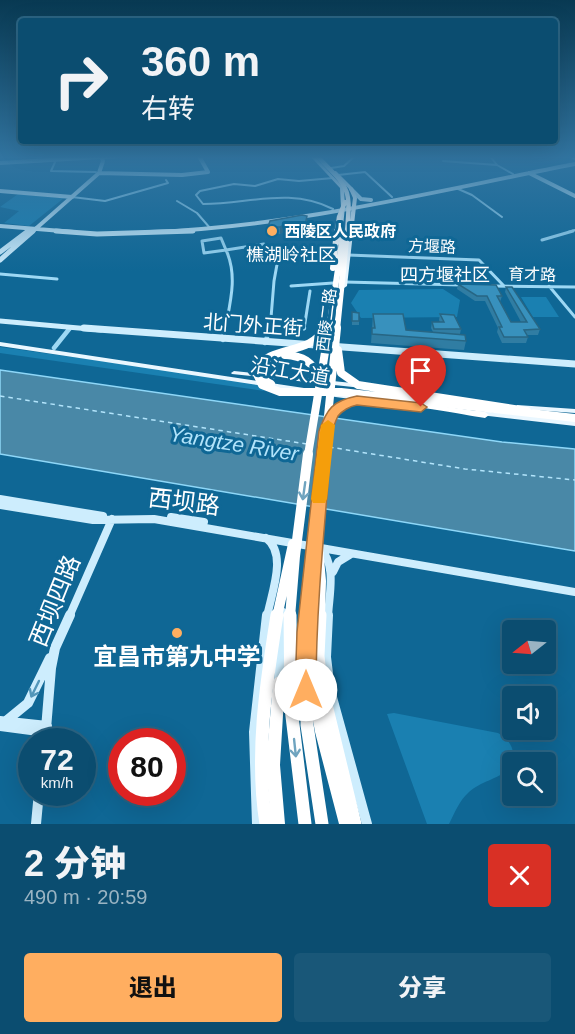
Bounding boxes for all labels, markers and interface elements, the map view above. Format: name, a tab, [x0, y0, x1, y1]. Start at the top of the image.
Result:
text: 360 m	[141, 38, 260, 85]
icon: right	[42, 42, 120, 120]
text: 右转	[141, 94, 195, 124]
place label: 西陵区人民政府	[284, 223, 396, 240]
marker: 西陵区人民政府	[265, 224, 279, 238]
street label: 方堰路	[408, 237, 456, 256]
district label: 樵湖岭社区	[246, 245, 336, 265]
district label: 四方堰社区	[400, 265, 490, 285]
street label: 育才路	[508, 266, 556, 283]
street label: 西陵二路	[314, 287, 339, 353]
street label: 北门外正街	[202, 311, 304, 339]
pin	[395, 345, 446, 407]
street label: 沿江大道	[249, 353, 331, 389]
icon: arrive	[404, 354, 437, 387]
water label: Yangtze River	[168, 422, 301, 465]
one-way arrow	[298, 481, 309, 501]
street label: 西坝路	[147, 484, 221, 519]
street label: 西坝四路	[24, 551, 85, 650]
north arrow	[502, 620, 556, 674]
map controls	[502, 620, 556, 806]
marker: 宜昌市第九中学	[170, 626, 184, 640]
place label: 宜昌市第九中学	[93, 643, 261, 670]
position arrow	[274, 658, 338, 722]
one-way arrow	[29, 679, 40, 697]
button: sound	[502, 686, 556, 740]
speed limit sign: 80	[108, 728, 186, 806]
one-way arrow	[290, 738, 301, 758]
text: 72	[40, 743, 74, 776]
button: search	[502, 752, 556, 806]
text: km/h	[41, 774, 73, 791]
text: 2 分钟	[24, 843, 126, 884]
button: close	[488, 844, 551, 907]
text: 490 m · 20:59	[24, 886, 147, 908]
button: 退出	[24, 953, 282, 1022]
button: 分享	[294, 953, 551, 1022]

